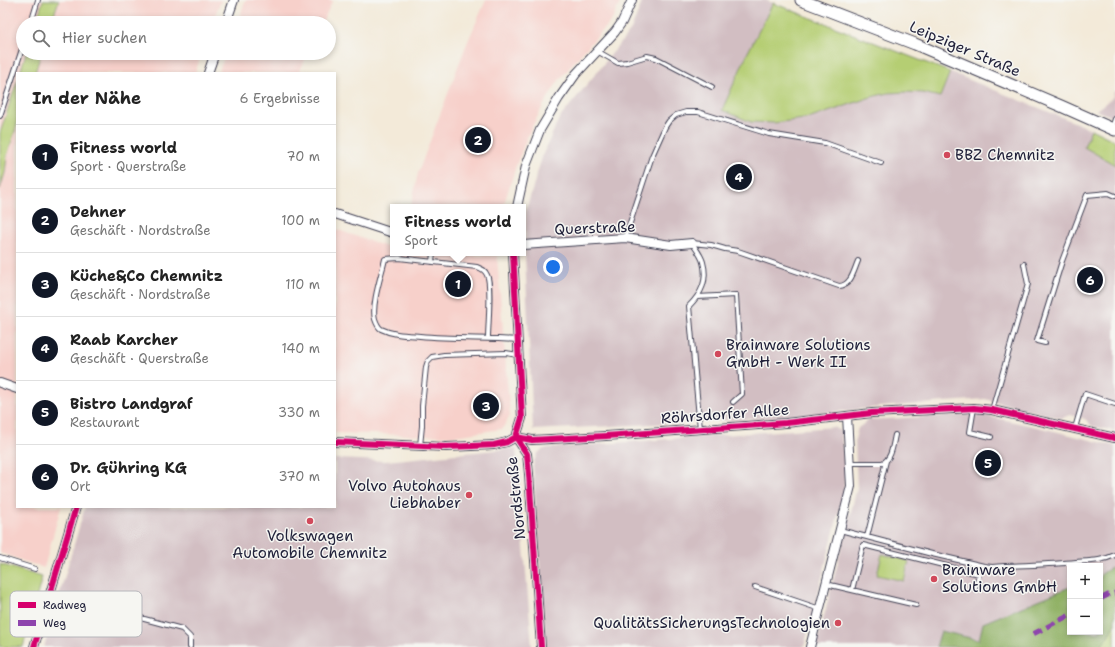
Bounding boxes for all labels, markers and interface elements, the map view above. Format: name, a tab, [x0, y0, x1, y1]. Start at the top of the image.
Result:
search box	[16, 16, 336, 60]
street label: Leipziger Straße	[906, 17, 1024, 81]
icon: search	[30, 27, 52, 49]
text: Hier suchen	[62, 28, 147, 48]
text: In der Nähe	[32, 87, 141, 109]
text: 6 Ergebnisse	[240, 90, 320, 107]
pin: 2	[465, 125, 491, 155]
text: Fitness world	[70, 138, 177, 158]
place label: BBZ Chemnitz	[955, 145, 1055, 165]
text: 1	[42, 148, 48, 165]
text: 70 m	[286, 148, 320, 165]
marker: BBZ Chemnitz	[942, 150, 952, 160]
text: Sport · Querstraße	[70, 158, 186, 175]
pin: 4	[726, 162, 752, 192]
text: Dehner	[70, 202, 126, 222]
popup	[390, 204, 526, 256]
text: 2	[40, 212, 50, 229]
text: 100 m	[281, 212, 320, 229]
text: Fitness world	[404, 212, 512, 232]
street label: Querstraße	[554, 217, 636, 239]
text: Geschäft · Nordstraße	[70, 222, 211, 239]
text: Sport	[404, 232, 438, 249]
your location	[543, 257, 563, 277]
pin: 6	[1077, 265, 1103, 295]
text: Küche&Co Chemnitz	[70, 266, 223, 286]
pin: 1	[445, 269, 471, 299]
text: 3	[40, 276, 50, 293]
text: 110 m	[285, 276, 320, 293]
text: Geschäft · Nordstraße	[70, 286, 211, 303]
text: Raab Karcher	[70, 330, 178, 350]
place label: Brainware Solutions GmbH - Werk II	[726, 335, 871, 372]
text: 4	[40, 340, 50, 357]
text: 140 m	[281, 340, 320, 357]
marker: Brainware Solutions GmbH - Werk II	[713, 349, 723, 359]
text: Geschäft · Querstraße	[70, 350, 209, 367]
pin: 3	[473, 391, 499, 421]
text: Bistro Landgraf	[70, 394, 193, 414]
street label: Röhrsdorfer Allee	[660, 400, 790, 428]
text: 5	[41, 404, 49, 421]
text: 330 m	[278, 404, 320, 421]
text: Restaurant	[70, 414, 140, 431]
pin: 5	[975, 448, 1001, 478]
street label: Nordstraße	[502, 456, 530, 540]
text: Dr. Gühring KG	[70, 458, 187, 478]
text: 6	[40, 468, 50, 485]
text: 370 m	[278, 468, 320, 485]
place label: Volvo Autohaus Liebhaber	[348, 476, 461, 513]
text: Ort	[70, 478, 91, 495]
marker: Volvo Autohaus Liebhaber	[464, 490, 474, 500]
marker: Volkswagen Automobile Chemnitz	[305, 516, 315, 526]
place label: Volkswagen Automobile Chemnitz	[232, 526, 388, 563]
place label: Brainware Solutions GmbH	[942, 560, 1057, 597]
map controls	[1067, 563, 1103, 635]
button: +	[1067, 563, 1103, 599]
marker: Brainware Solutions GmbH	[929, 574, 939, 584]
legend	[10, 591, 142, 637]
text: Radweg	[43, 598, 86, 613]
button: −	[1067, 599, 1103, 635]
place label: QualitätsSicherungsTechnologien	[593, 613, 830, 633]
text: Weg	[43, 616, 66, 631]
marker: QualitätsSicherungsTechnologien	[833, 618, 843, 628]

